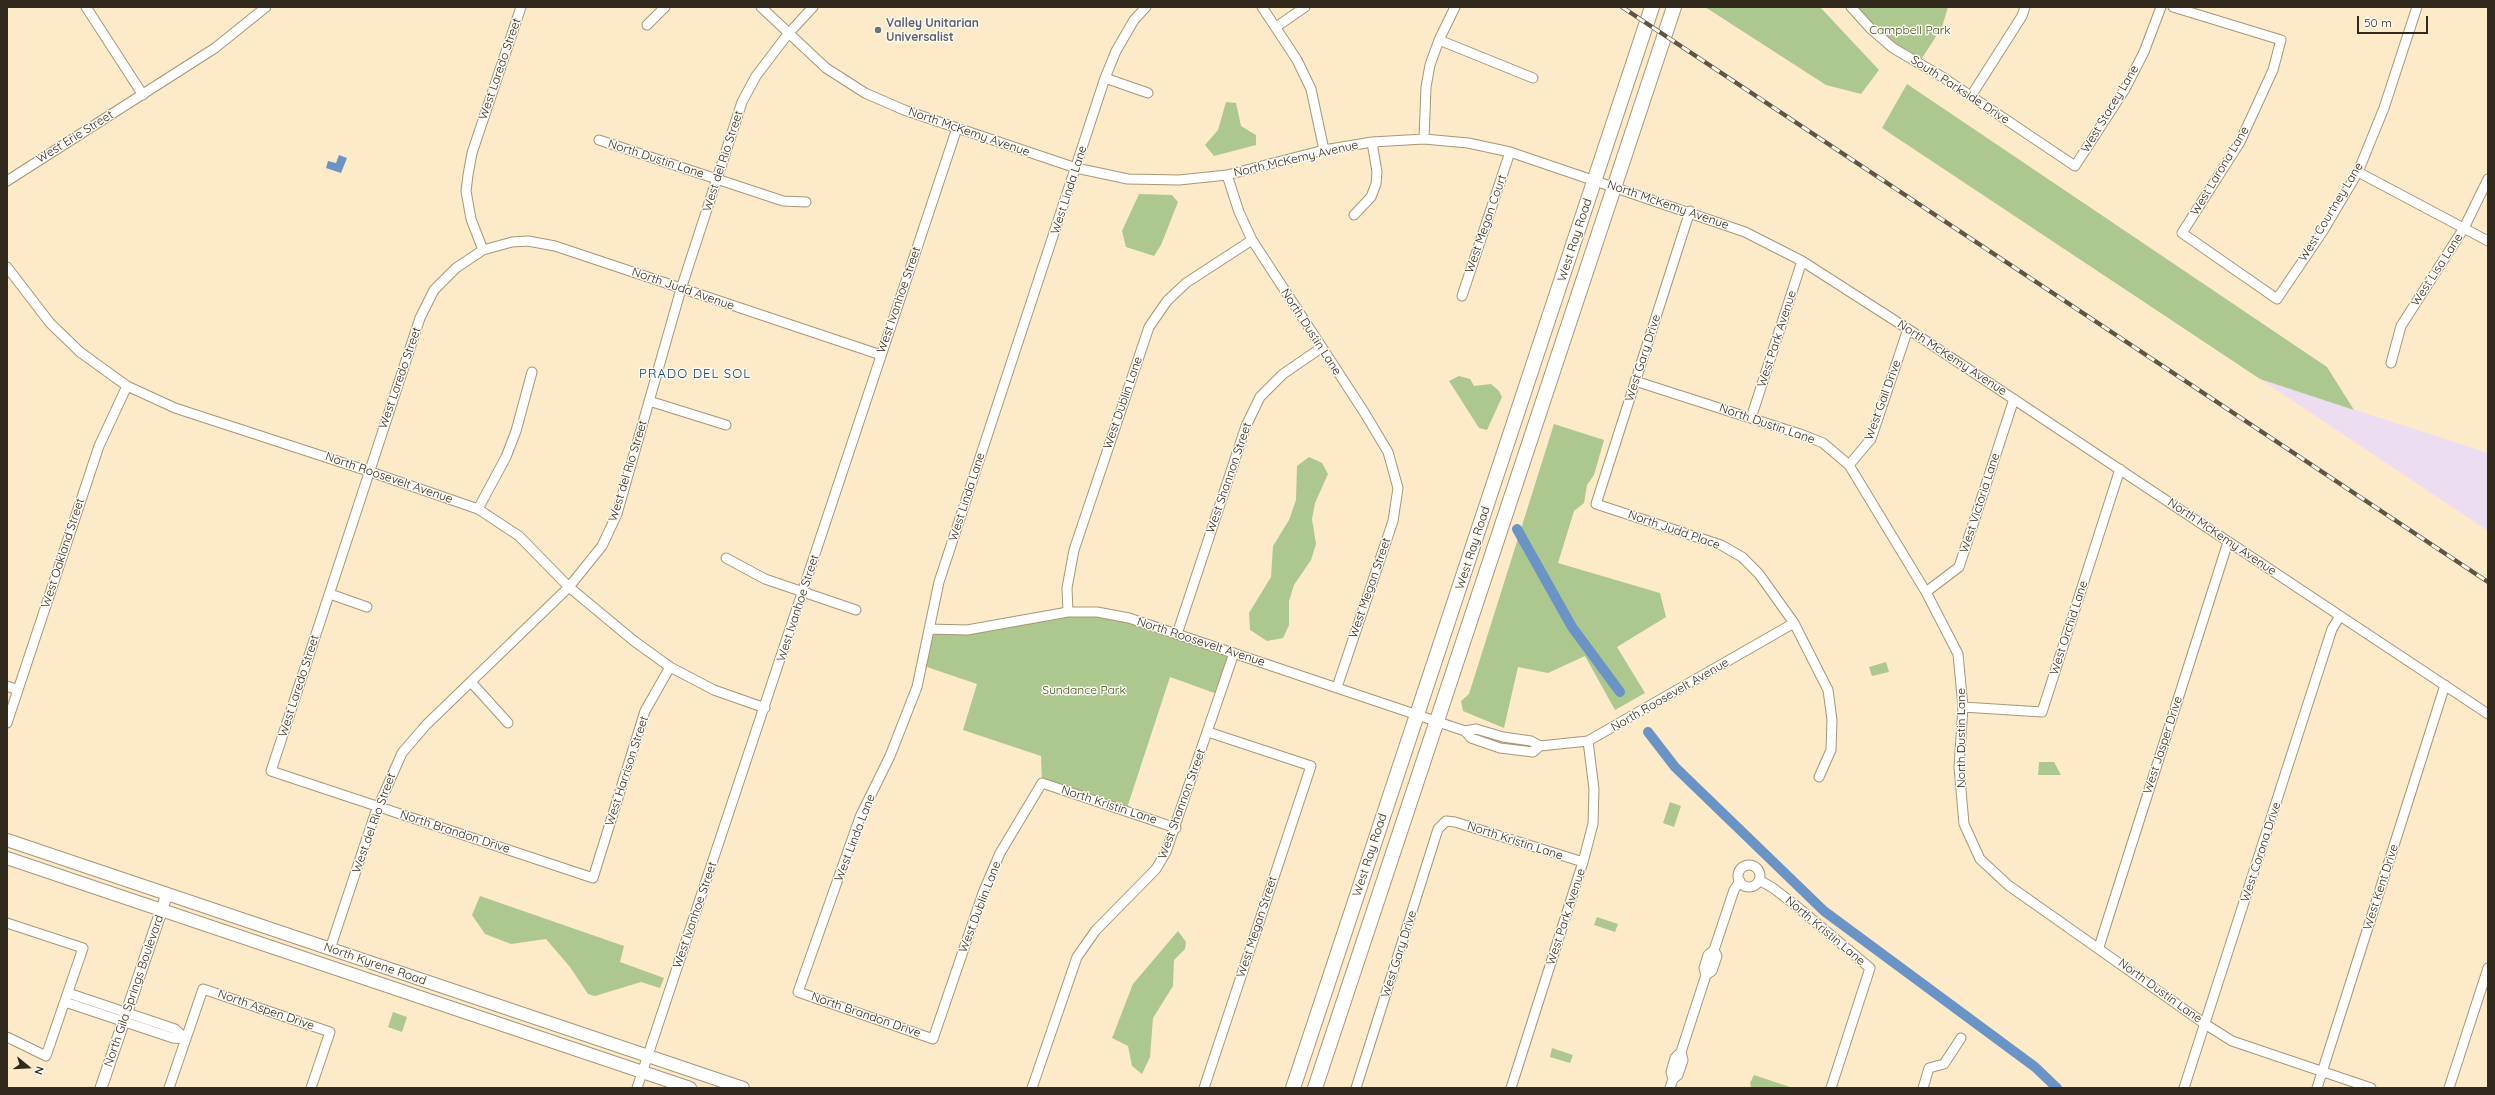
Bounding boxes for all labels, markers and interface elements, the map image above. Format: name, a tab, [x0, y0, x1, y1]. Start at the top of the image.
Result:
scale bar	[2359, 8, 2430, 34]
text: 50 m	[2364, 15, 2392, 30]
street label: West Laredo Street	[476, 16, 524, 122]
place label: Valley Unitarian Universalist	[886, 16, 979, 44]
park label: Campbell Park	[1869, 23, 1951, 37]
marker: Valley Unitarian Universalist	[873, 25, 883, 35]
street label: South Parkside Drive	[1908, 53, 2012, 127]
street label: West Stacey Lane	[2078, 63, 2142, 155]
street label: North McKemy Avenue	[906, 104, 1032, 160]
street label: West Erie Street	[34, 108, 116, 166]
street label: West del Rio Street	[700, 109, 746, 213]
street label: West Larona Lane	[2188, 124, 2252, 218]
street label: North Dustin Lane	[606, 137, 706, 181]
street label: North McKemy Avenue	[1232, 138, 1360, 180]
street label: West Linda Lane	[1048, 144, 1090, 236]
street label: West Courtney Lane	[2296, 160, 2366, 264]
street label: West Megan Court	[1462, 173, 1510, 275]
street label: North McKemy Avenue	[1605, 177, 1731, 233]
street label: West Ray Road	[1555, 197, 1595, 283]
street label: West Lisa Lane	[2408, 231, 2466, 309]
street label: West Ivanhoe Street	[874, 245, 924, 355]
street label: North Judd Avenue	[630, 265, 736, 313]
street label: North Dustin Lane	[1278, 286, 1344, 378]
street label: West Park Avenue	[1755, 289, 1799, 389]
street label: West Gary Drive	[1622, 313, 1664, 403]
street label: North McKemy Avenue	[1895, 317, 2009, 399]
street label: West Laredo Street	[376, 325, 424, 431]
street label: West Dublin Lane	[1100, 355, 1146, 451]
street label: West Gail Drive	[1862, 358, 1904, 442]
district label: PRADO DEL SOL	[639, 366, 751, 382]
street label: North Dustin Lane	[1717, 401, 1817, 447]
street label: West del Rio Street	[606, 419, 650, 523]
street label: West Shannon Street	[1203, 421, 1255, 535]
street label: North Roosevelt Avenue	[323, 449, 455, 507]
street label: West Linda Lane	[946, 451, 988, 543]
street label: West Victoria Lane	[1957, 451, 2003, 555]
street label: North McKemy Avenue	[2165, 495, 2279, 579]
street label: West Oakland Street	[38, 496, 88, 610]
street label: West Ray Road	[1453, 505, 1493, 591]
street label: North Judd Place	[1626, 507, 1722, 553]
street label: West Megan Street	[1346, 536, 1394, 640]
street label: West Ivanhoe Street	[774, 553, 822, 663]
street label: West Orchid Lane	[2047, 579, 2091, 677]
street label: North Roosevelt Avenue	[1135, 614, 1267, 670]
street label: West Laredo Street	[276, 633, 322, 739]
street label: North Roosevelt Avenue	[1608, 655, 1732, 735]
park label: Sundance Park	[1042, 683, 1126, 697]
street label: North Dustin Lane	[1954, 688, 1968, 788]
street label: West Jasper Drive	[2140, 694, 2186, 796]
street label: West Harrison Street	[602, 714, 652, 828]
street label: West Shannon Street	[1155, 747, 1209, 861]
street label: West del Rio Street	[349, 771, 399, 875]
street label: North Kristin Lane	[1059, 783, 1159, 827]
street label: West Linda Lane	[832, 792, 878, 884]
street label: West Corona Drive	[2238, 800, 2284, 904]
street label: North Brandon Drive	[398, 807, 512, 857]
street label: West Ray Road	[1350, 812, 1390, 898]
street label: North Kristin Lane	[1465, 819, 1565, 863]
street label: West Kent Drive	[2360, 842, 2402, 932]
street label: West Dublin Lane	[956, 859, 1004, 955]
street label: West Ivanhoe Street	[670, 860, 720, 970]
street label: West Park Avenue	[1544, 867, 1588, 967]
street label: West Megan Street	[1234, 875, 1280, 979]
street label: North Kristin Lane	[1782, 893, 1868, 969]
street label: West Gary Drive	[1378, 909, 1420, 999]
street label: North Gila Springs Boulevard	[101, 913, 167, 1069]
street label: North Kyrene Road	[322, 940, 428, 988]
street label: North Dustin Lane	[2115, 956, 2205, 1026]
street label: North Aspen Drive	[216, 987, 316, 1033]
street label: North Brandon Drive	[809, 989, 923, 1041]
north arrow	[8, 1047, 48, 1087]
text: N	[32, 1065, 47, 1077]

